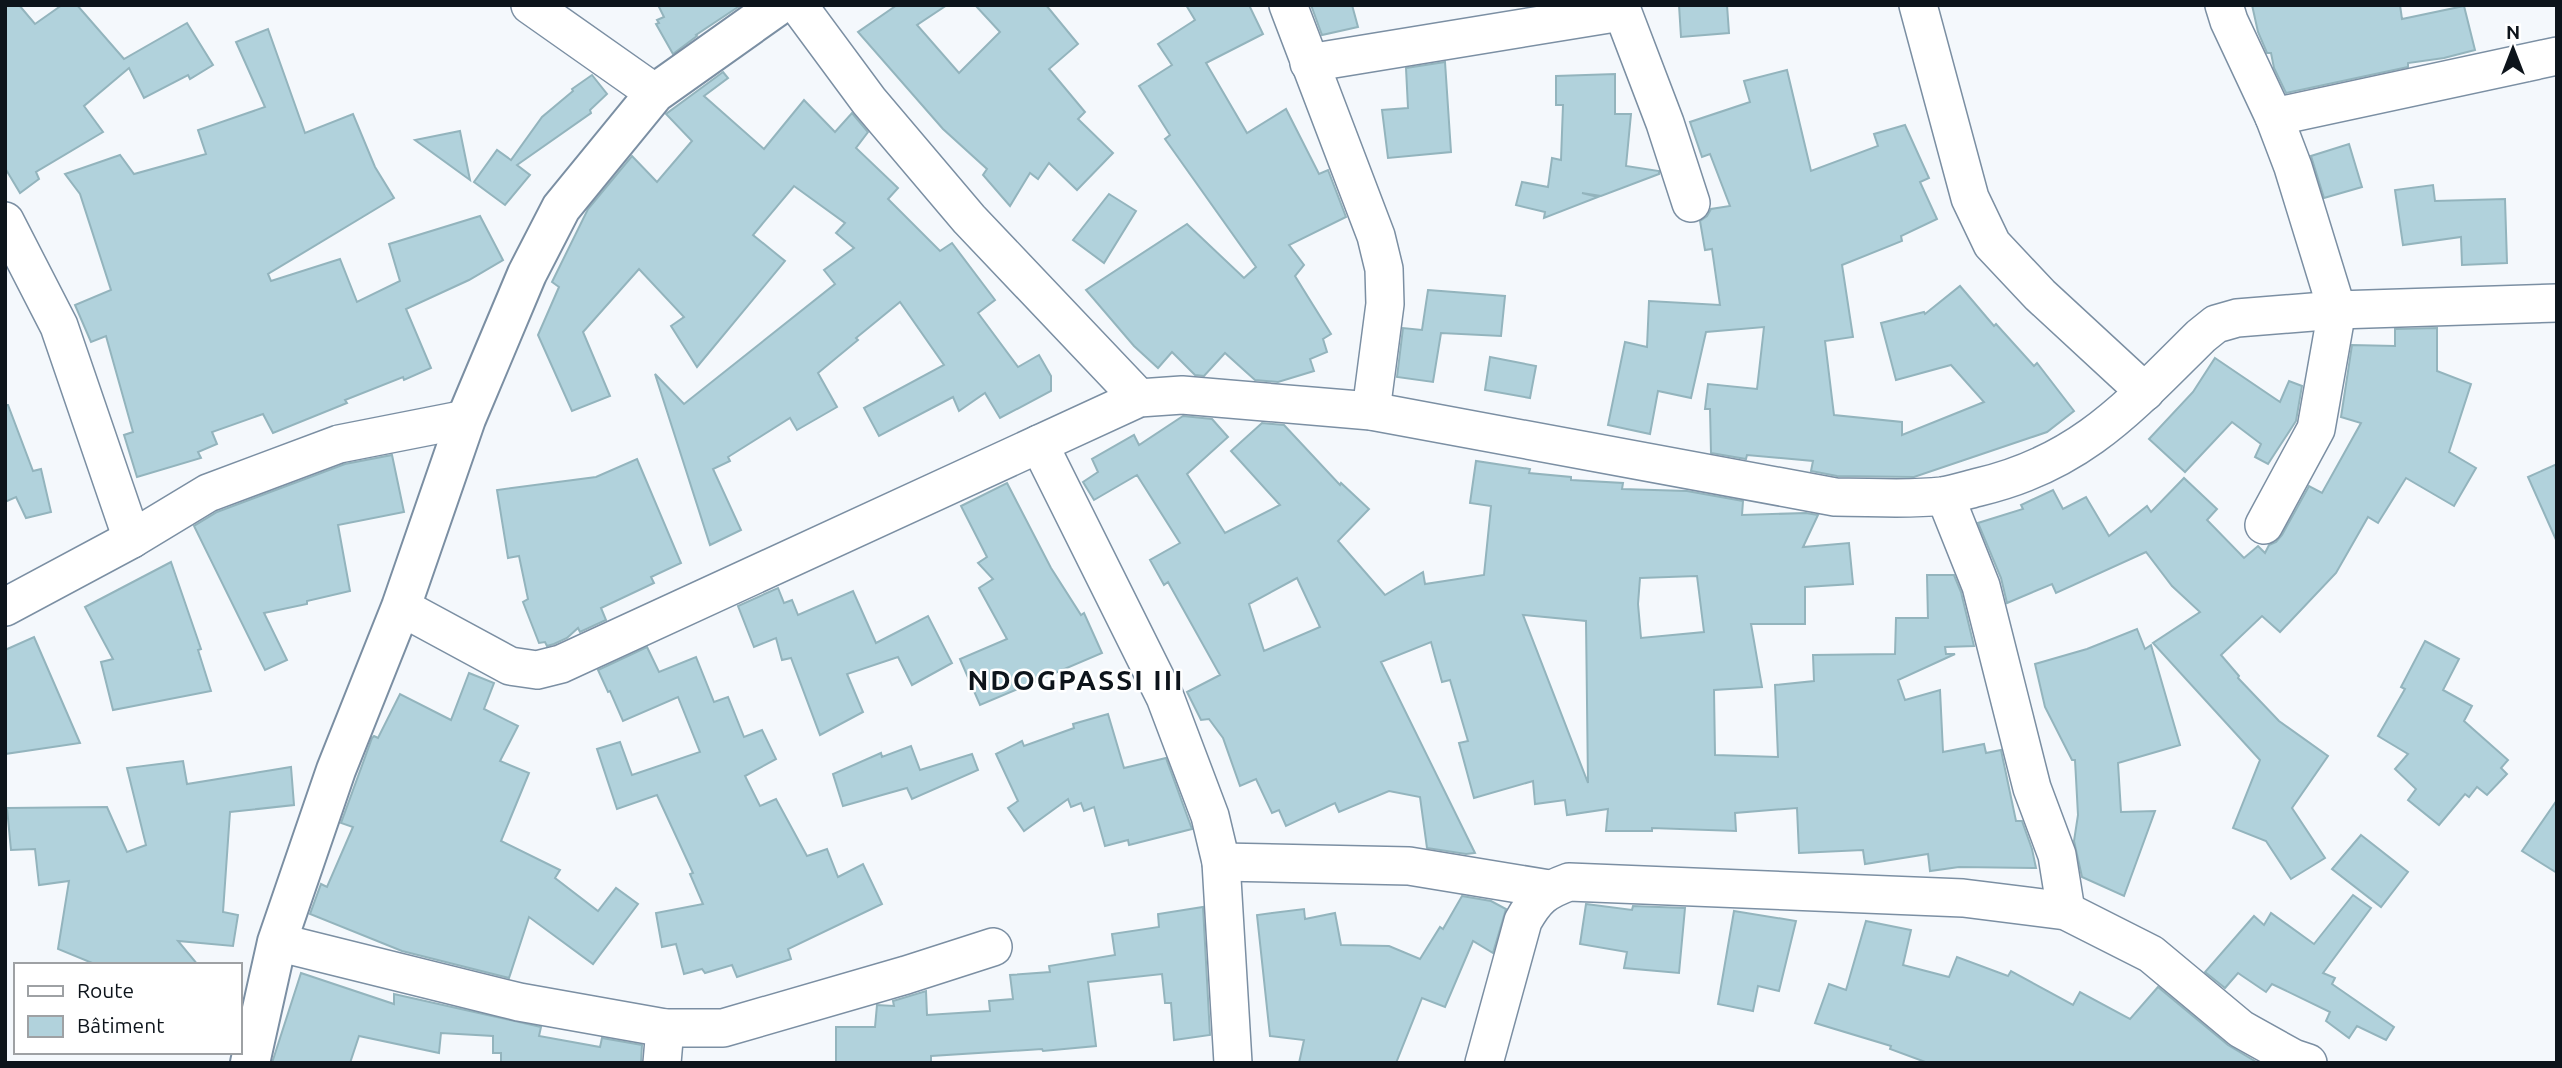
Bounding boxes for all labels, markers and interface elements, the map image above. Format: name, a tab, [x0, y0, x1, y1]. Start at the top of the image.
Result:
north arrow	[2478, 14, 2548, 84]
text: N	[2506, 21, 2520, 43]
district label: NDOGPASSI III	[967, 664, 1185, 695]
legend	[14, 963, 242, 1054]
text: Route	[77, 978, 134, 1002]
text: Bâtiment	[77, 1013, 164, 1037]

